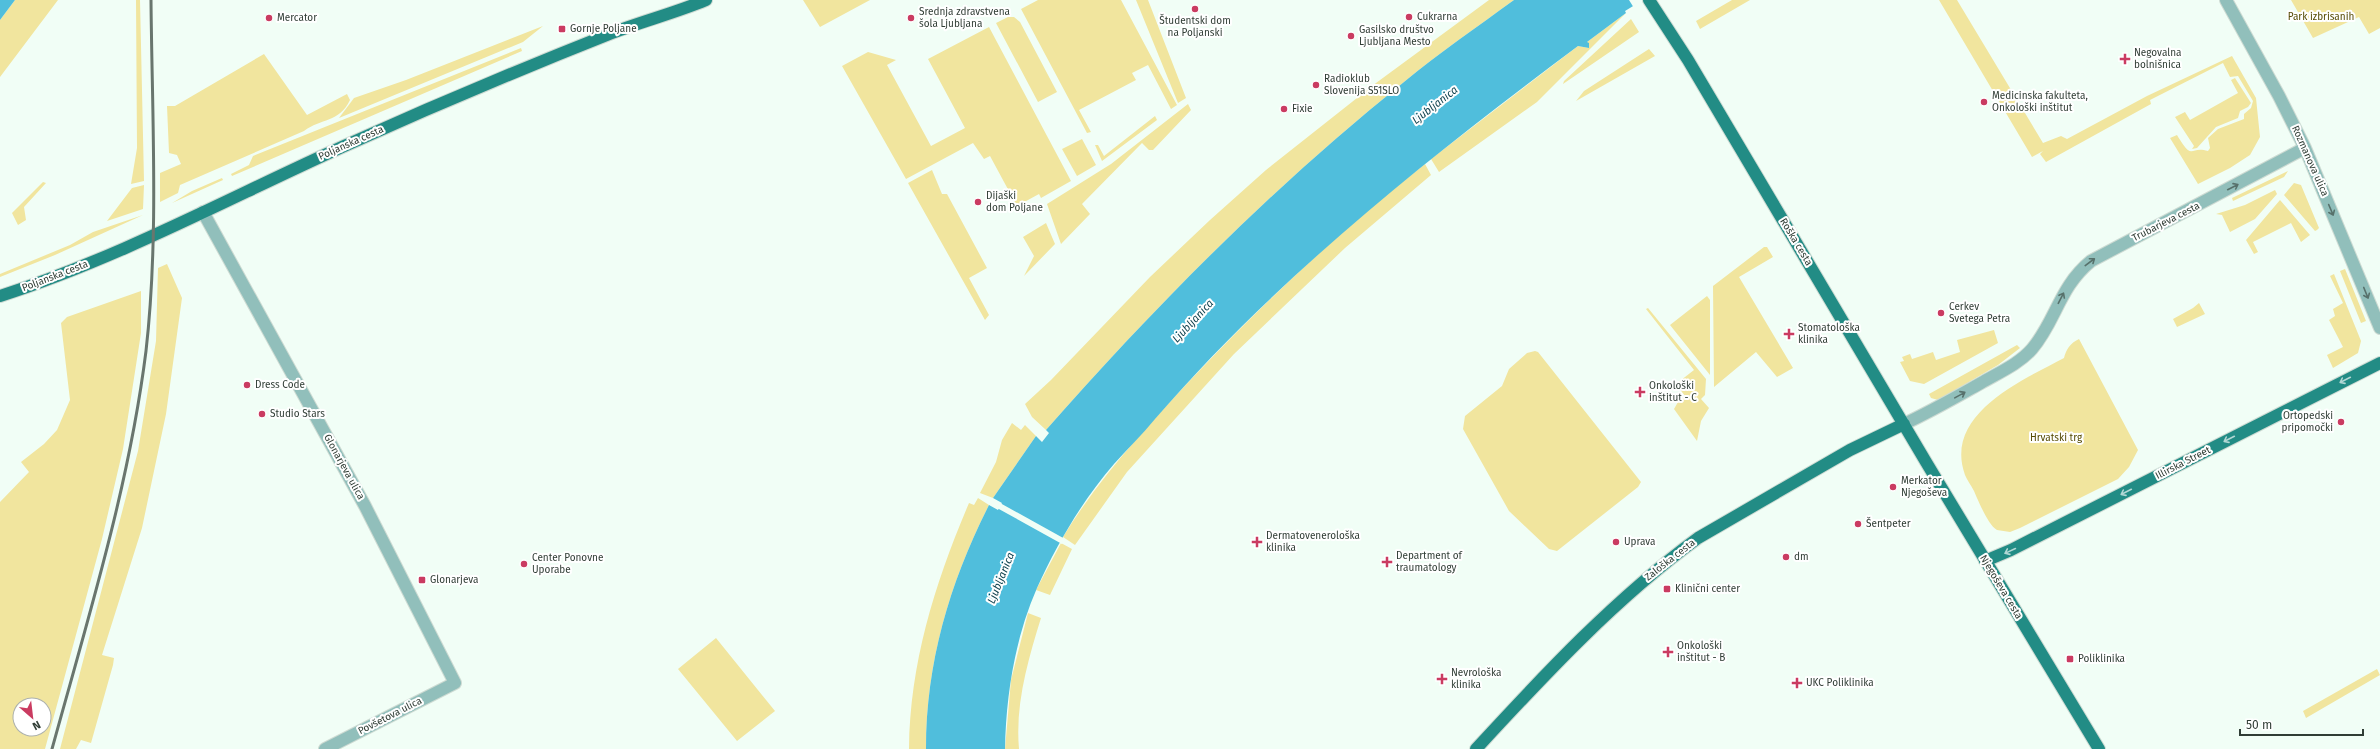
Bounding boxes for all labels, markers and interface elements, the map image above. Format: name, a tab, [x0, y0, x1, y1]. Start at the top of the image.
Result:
marker: Študentski dom na Poljanski	[1190, 4, 1200, 14]
place label: Srednja zdravstvena šola Ljubljana	[919, 6, 1010, 30]
place label: Cukrarna	[1417, 11, 1457, 23]
park label: Park izbrisanih	[2288, 11, 2354, 23]
place label: Mercator	[277, 12, 317, 24]
marker: Cukrarna	[1404, 12, 1414, 22]
marker: Mercator	[264, 13, 274, 23]
marker: Srednja zdravstvena šola Ljubljana	[906, 13, 916, 23]
place label: Študentski dom na Poljanski	[1159, 13, 1231, 39]
place label: Gornje Poljane	[570, 23, 637, 35]
marker: Gornje Poljane	[557, 24, 567, 34]
place label: Gasilsko društvo Ljubljana Mesto	[1359, 24, 1434, 48]
marker: Gasilsko društvo Ljubljana Mesto	[1346, 31, 1356, 41]
place label: Negovalna bolnišnica	[2134, 47, 2181, 71]
marker: Negovalna bolnišnica	[2119, 53, 2131, 65]
place label: Radioklub Slovenija S51SLO	[1324, 73, 1399, 97]
marker: Radioklub Slovenija S51SLO	[1311, 80, 1321, 90]
water label: Ljubljanica	[1410, 83, 1460, 127]
place label: Medicinska fakulteta, Onkološki inštitut	[1992, 90, 2088, 114]
marker: Medicinska fakulteta, Onkološki inštitut	[1979, 97, 1989, 107]
place label: Fixie	[1292, 103, 1313, 115]
marker: Fixie	[1279, 104, 1289, 114]
street label: Poljanska cesta	[317, 123, 385, 163]
street label: Rozmanova ulica	[2289, 124, 2331, 198]
one-way arrow	[2227, 183, 2239, 190]
place label: Dijaški dom Poljane	[986, 190, 1043, 214]
marker: Dijaški dom Poljane	[973, 197, 983, 207]
street label: Trubarjeva cesta	[2130, 200, 2202, 244]
one-way arrow	[2328, 204, 2336, 216]
street label: Roška cesta	[1777, 216, 1815, 268]
street label: Poljanska cesta	[20, 258, 90, 294]
one-way arrow	[2085, 258, 2096, 266]
one-way arrow	[2363, 287, 2370, 299]
one-way arrow	[2058, 292, 2065, 304]
water label: Ljubljanica	[1170, 297, 1216, 345]
place label: Cerkev Svetega Petra	[1949, 301, 2010, 325]
marker: Cerkev Svetega Petra	[1936, 308, 1946, 318]
place label: Stomatološka klinika	[1798, 322, 1860, 346]
marker: Stomatološka klinika	[1783, 328, 1795, 340]
one-way arrow	[2339, 377, 2351, 385]
place label: Dress Code	[255, 379, 305, 391]
marker: Dress Code	[242, 380, 252, 390]
place label: Onkološki inštitut - C	[1649, 380, 1697, 404]
marker: Onkološki inštitut - C	[1634, 386, 1646, 398]
one-way arrow	[1954, 390, 1966, 398]
place label: Studio Stars	[270, 408, 325, 420]
marker: Studio Stars	[257, 409, 267, 419]
place label: Ortopedski pripomočki	[2281, 410, 2333, 434]
marker: Ortopedski pripomočki	[2336, 417, 2346, 427]
street label: Glonarjeva ulica	[321, 432, 367, 502]
park label: Hrvatski trg	[2030, 432, 2083, 444]
one-way arrow	[2224, 436, 2236, 443]
street label: Illirska Street	[2153, 444, 2213, 482]
place label: Merkator Njegoševa	[1901, 475, 1947, 499]
marker: Merkator Njegoševa	[1888, 482, 1898, 492]
one-way arrow	[2120, 489, 2132, 496]
place label: Šentpeter	[1866, 516, 1911, 530]
marker: Šentpeter	[1853, 519, 1863, 529]
place label: Dermatovenerološka klinika	[1266, 530, 1360, 554]
marker: Dermatovenerološka klinika	[1251, 536, 1263, 548]
place label: Uprava	[1624, 536, 1656, 548]
marker: Uprava	[1611, 537, 1621, 547]
street label: Zaloška cesta	[1642, 537, 1698, 583]
one-way arrow	[2004, 548, 2016, 555]
water label: Ljubljanica	[985, 550, 1017, 606]
place label: Department of traumatology	[1396, 550, 1463, 574]
place label: dm	[1794, 551, 1809, 563]
place label: Center Ponovne Uporabe	[532, 552, 603, 576]
marker: dm	[1781, 552, 1791, 562]
street label: Njegoševa cesta	[1977, 553, 2025, 621]
marker: Department of traumatology	[1381, 556, 1393, 568]
marker: Center Ponovne Uporabe	[519, 559, 529, 569]
place label: Glonarjeva	[430, 574, 479, 586]
marker: Glonarjeva	[417, 575, 427, 585]
place label: Klinični center	[1675, 583, 1740, 595]
marker: Klinični center	[1662, 584, 1672, 594]
place label: Onkološki inštitut - B	[1677, 640, 1725, 664]
marker: Onkološki inštitut - B	[1662, 646, 1674, 658]
place label: Poliklinika	[2078, 653, 2125, 665]
marker: Poliklinika	[2065, 654, 2075, 664]
place label: Nevrološka klinika	[1451, 667, 1501, 691]
marker: Nevrološka klinika	[1436, 673, 1448, 685]
marker: UKC Poliklinika	[1791, 677, 1803, 689]
place label: UKC Poliklinika	[1806, 677, 1874, 689]
street label: Povšetova ulica	[356, 695, 424, 737]
north arrow	[12, 697, 52, 737]
scale bar	[2240, 711, 2363, 737]
text: N	[30, 718, 43, 733]
text: 50 m	[2246, 718, 2272, 732]

